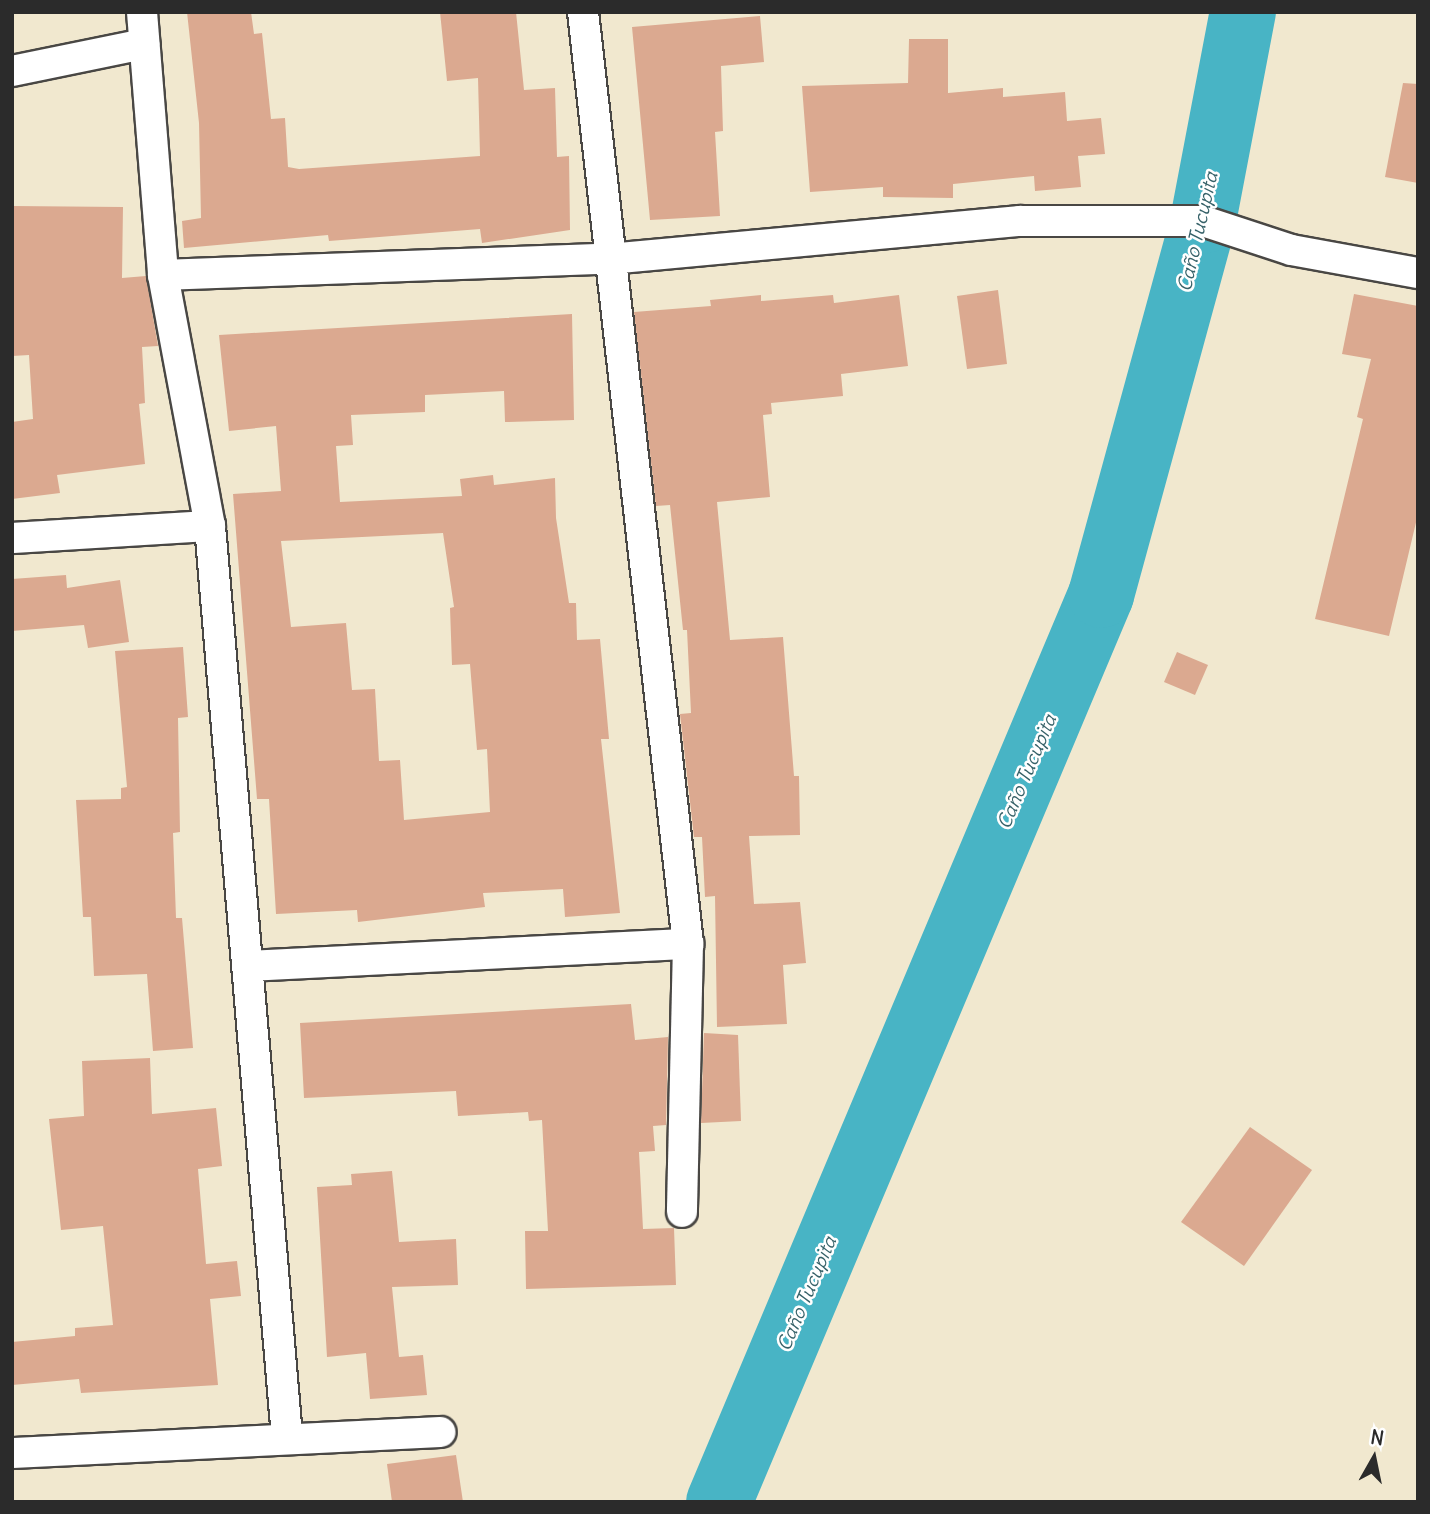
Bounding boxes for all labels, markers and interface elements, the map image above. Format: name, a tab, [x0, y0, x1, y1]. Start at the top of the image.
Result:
water label: Caño Tucupita	[1173, 170, 1223, 294]
water label: Caño Tucupita	[993, 711, 1061, 833]
water label: Caño Tucupita	[773, 1233, 841, 1355]
north arrow	[1339, 1423, 1409, 1493]
text: N	[1369, 1424, 1386, 1450]

